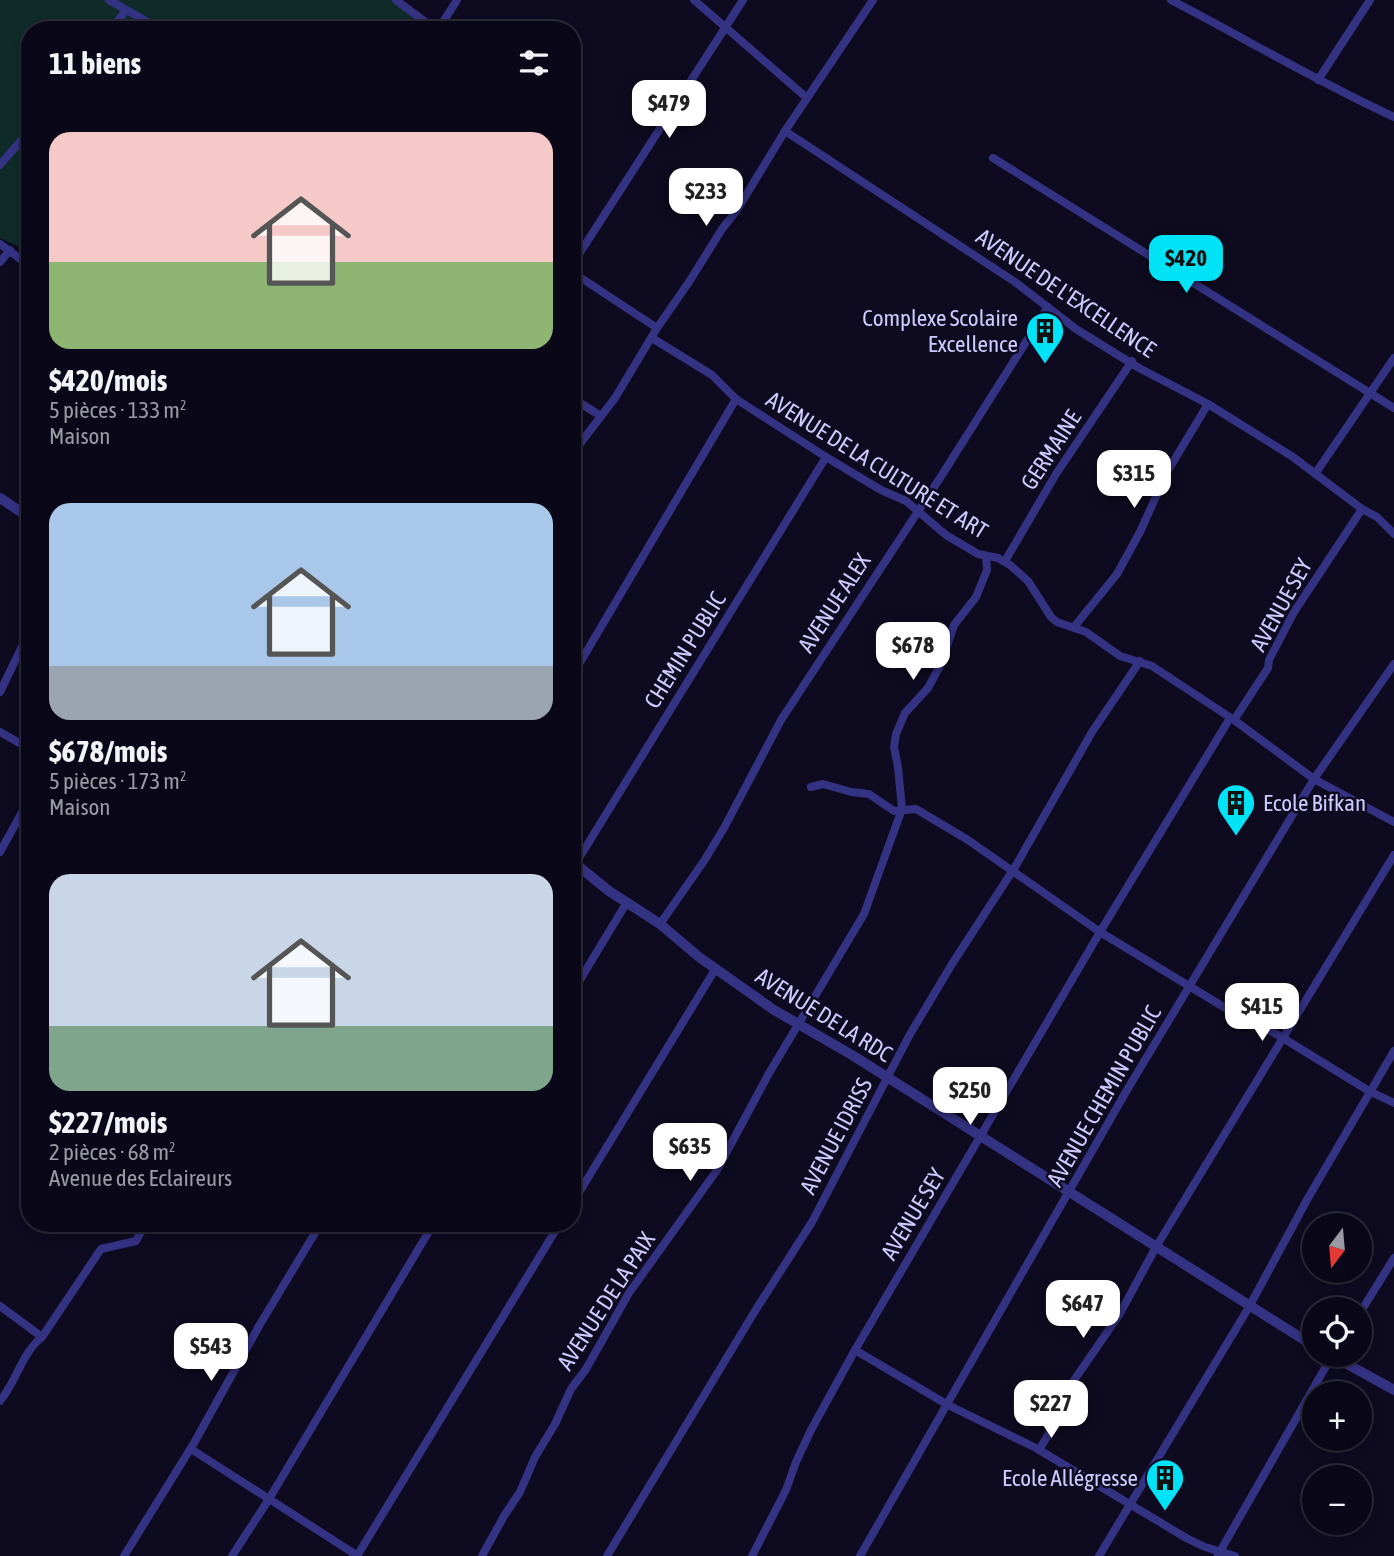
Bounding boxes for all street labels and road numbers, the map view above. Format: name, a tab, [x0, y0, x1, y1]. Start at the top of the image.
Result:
street label: AVENUE DE L'EXCELLENCE	[971, 223, 1161, 363]
street label: AVENUE DE LA CULTURE ET ART	[762, 386, 992, 544]
street label: GERMAINE	[1016, 405, 1086, 495]
street label: AVENUE ALEX	[793, 548, 876, 657]
street label: AVENUE SEY	[1245, 554, 1317, 656]
street label: CHEMIN PUBLIC	[639, 587, 731, 713]
street label: AVENUE DE LA RDC	[751, 963, 897, 1067]
street label: AVENUE CHEMIN PUBLIC	[1042, 1001, 1166, 1191]
street label: AVENUE IDRISS	[795, 1073, 878, 1198]
street label: AVENUE SEY	[876, 1163, 951, 1264]
street label: AVENUE DE LA PAIX	[552, 1227, 661, 1375]

